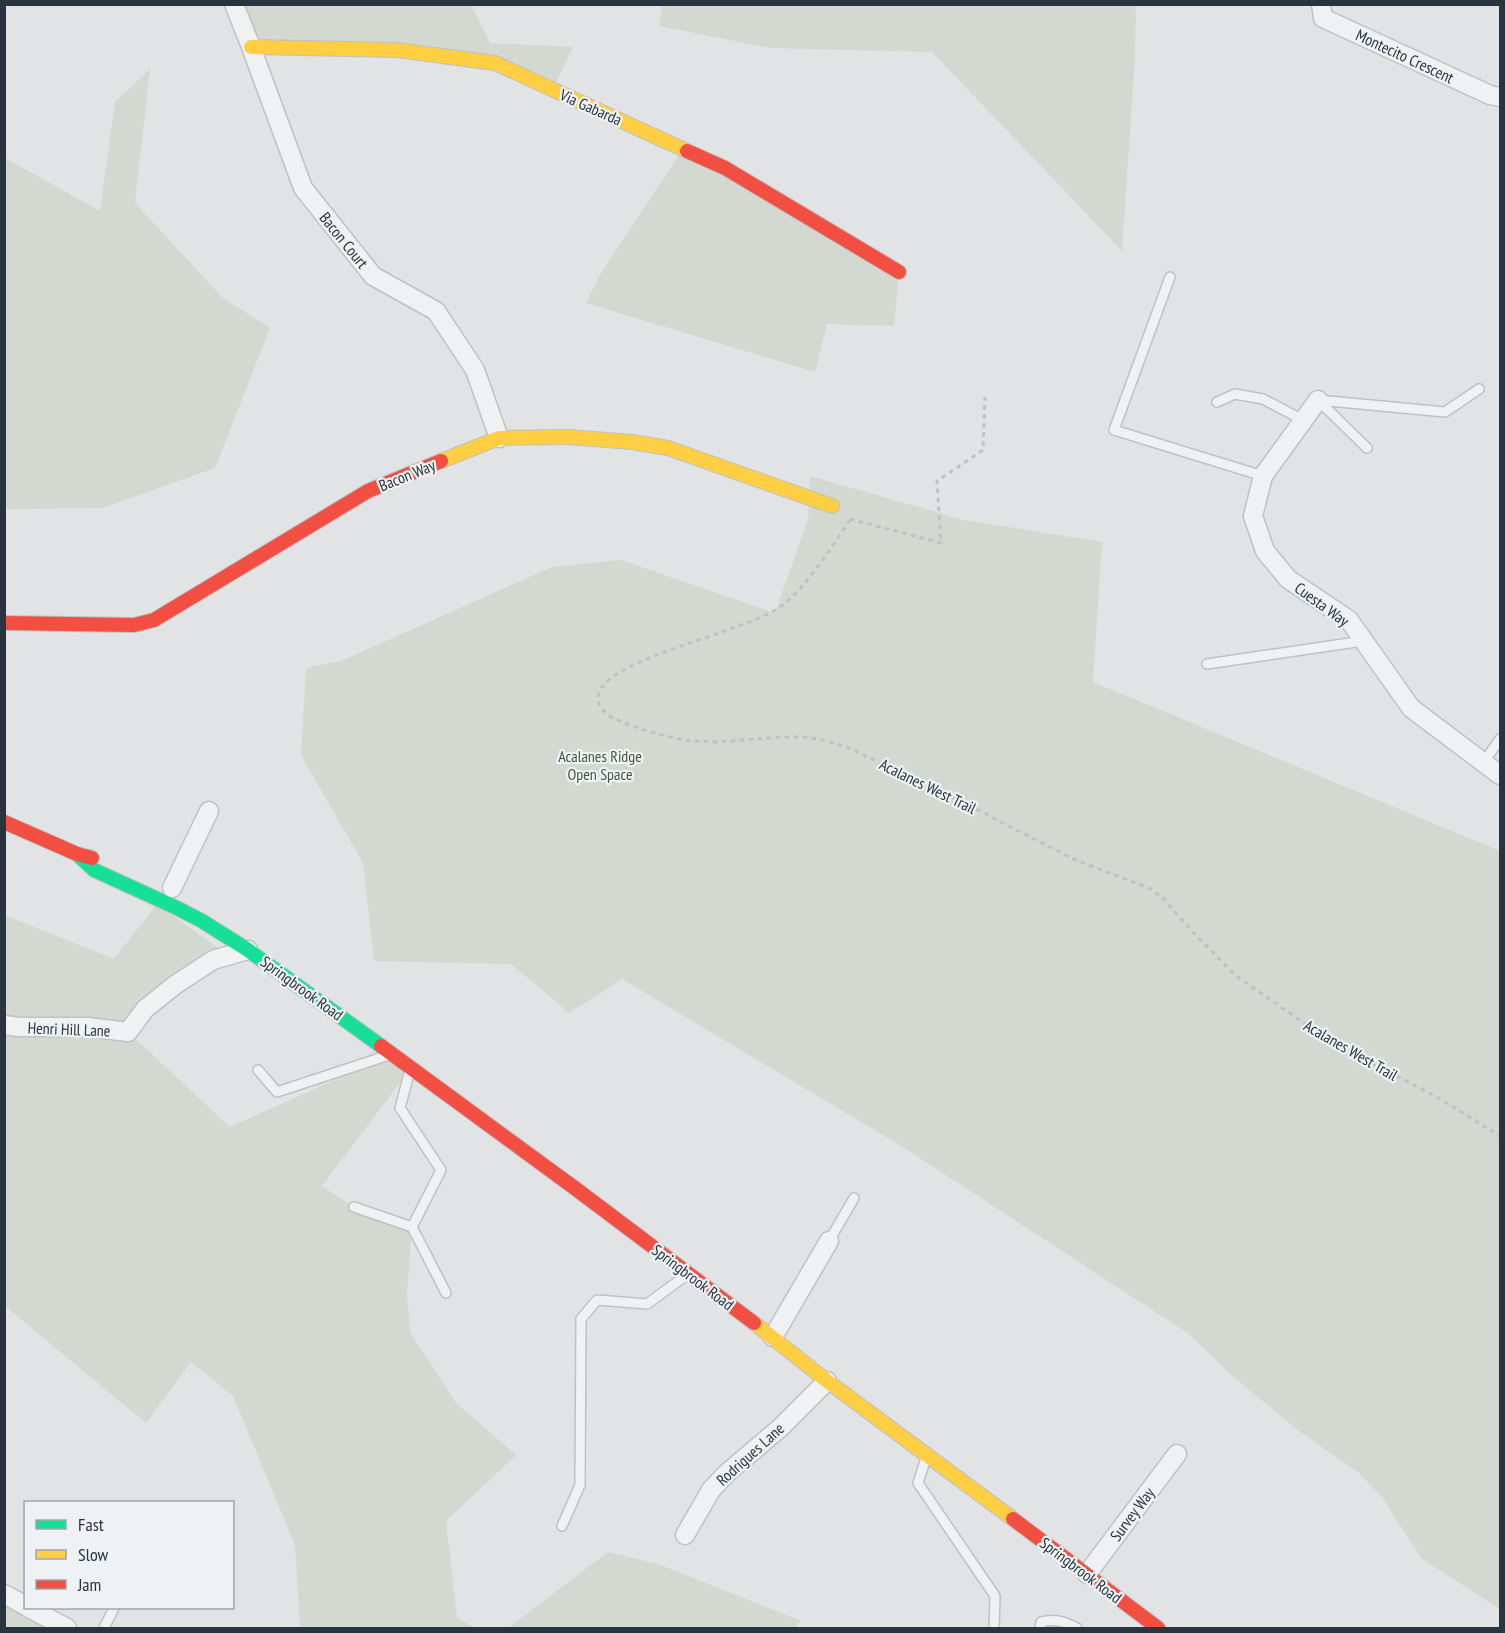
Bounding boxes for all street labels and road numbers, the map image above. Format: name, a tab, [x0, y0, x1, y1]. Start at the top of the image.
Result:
street label: Montecito Crescent	[1353, 25, 1458, 88]
street label: Via Gabarda	[556, 84, 625, 130]
street label: Bacon Court	[315, 208, 373, 273]
street label: Bacon Way	[376, 455, 438, 495]
street label: Cuesta Way	[1291, 578, 1353, 630]
street label: Acalanes West Trail	[876, 754, 980, 818]
street label: Springbrook Road	[257, 951, 347, 1025]
street label: Acalanes West Trail	[1300, 1015, 1402, 1085]
street label: Henri Hill Lane	[27, 1018, 111, 1040]
street label: Springbrook Road	[648, 1240, 738, 1314]
street label: Rodrigues Lane	[712, 1418, 788, 1490]
street label: Survey Way	[1105, 1483, 1159, 1545]
street label: Springbrook Road	[1036, 1533, 1126, 1607]

